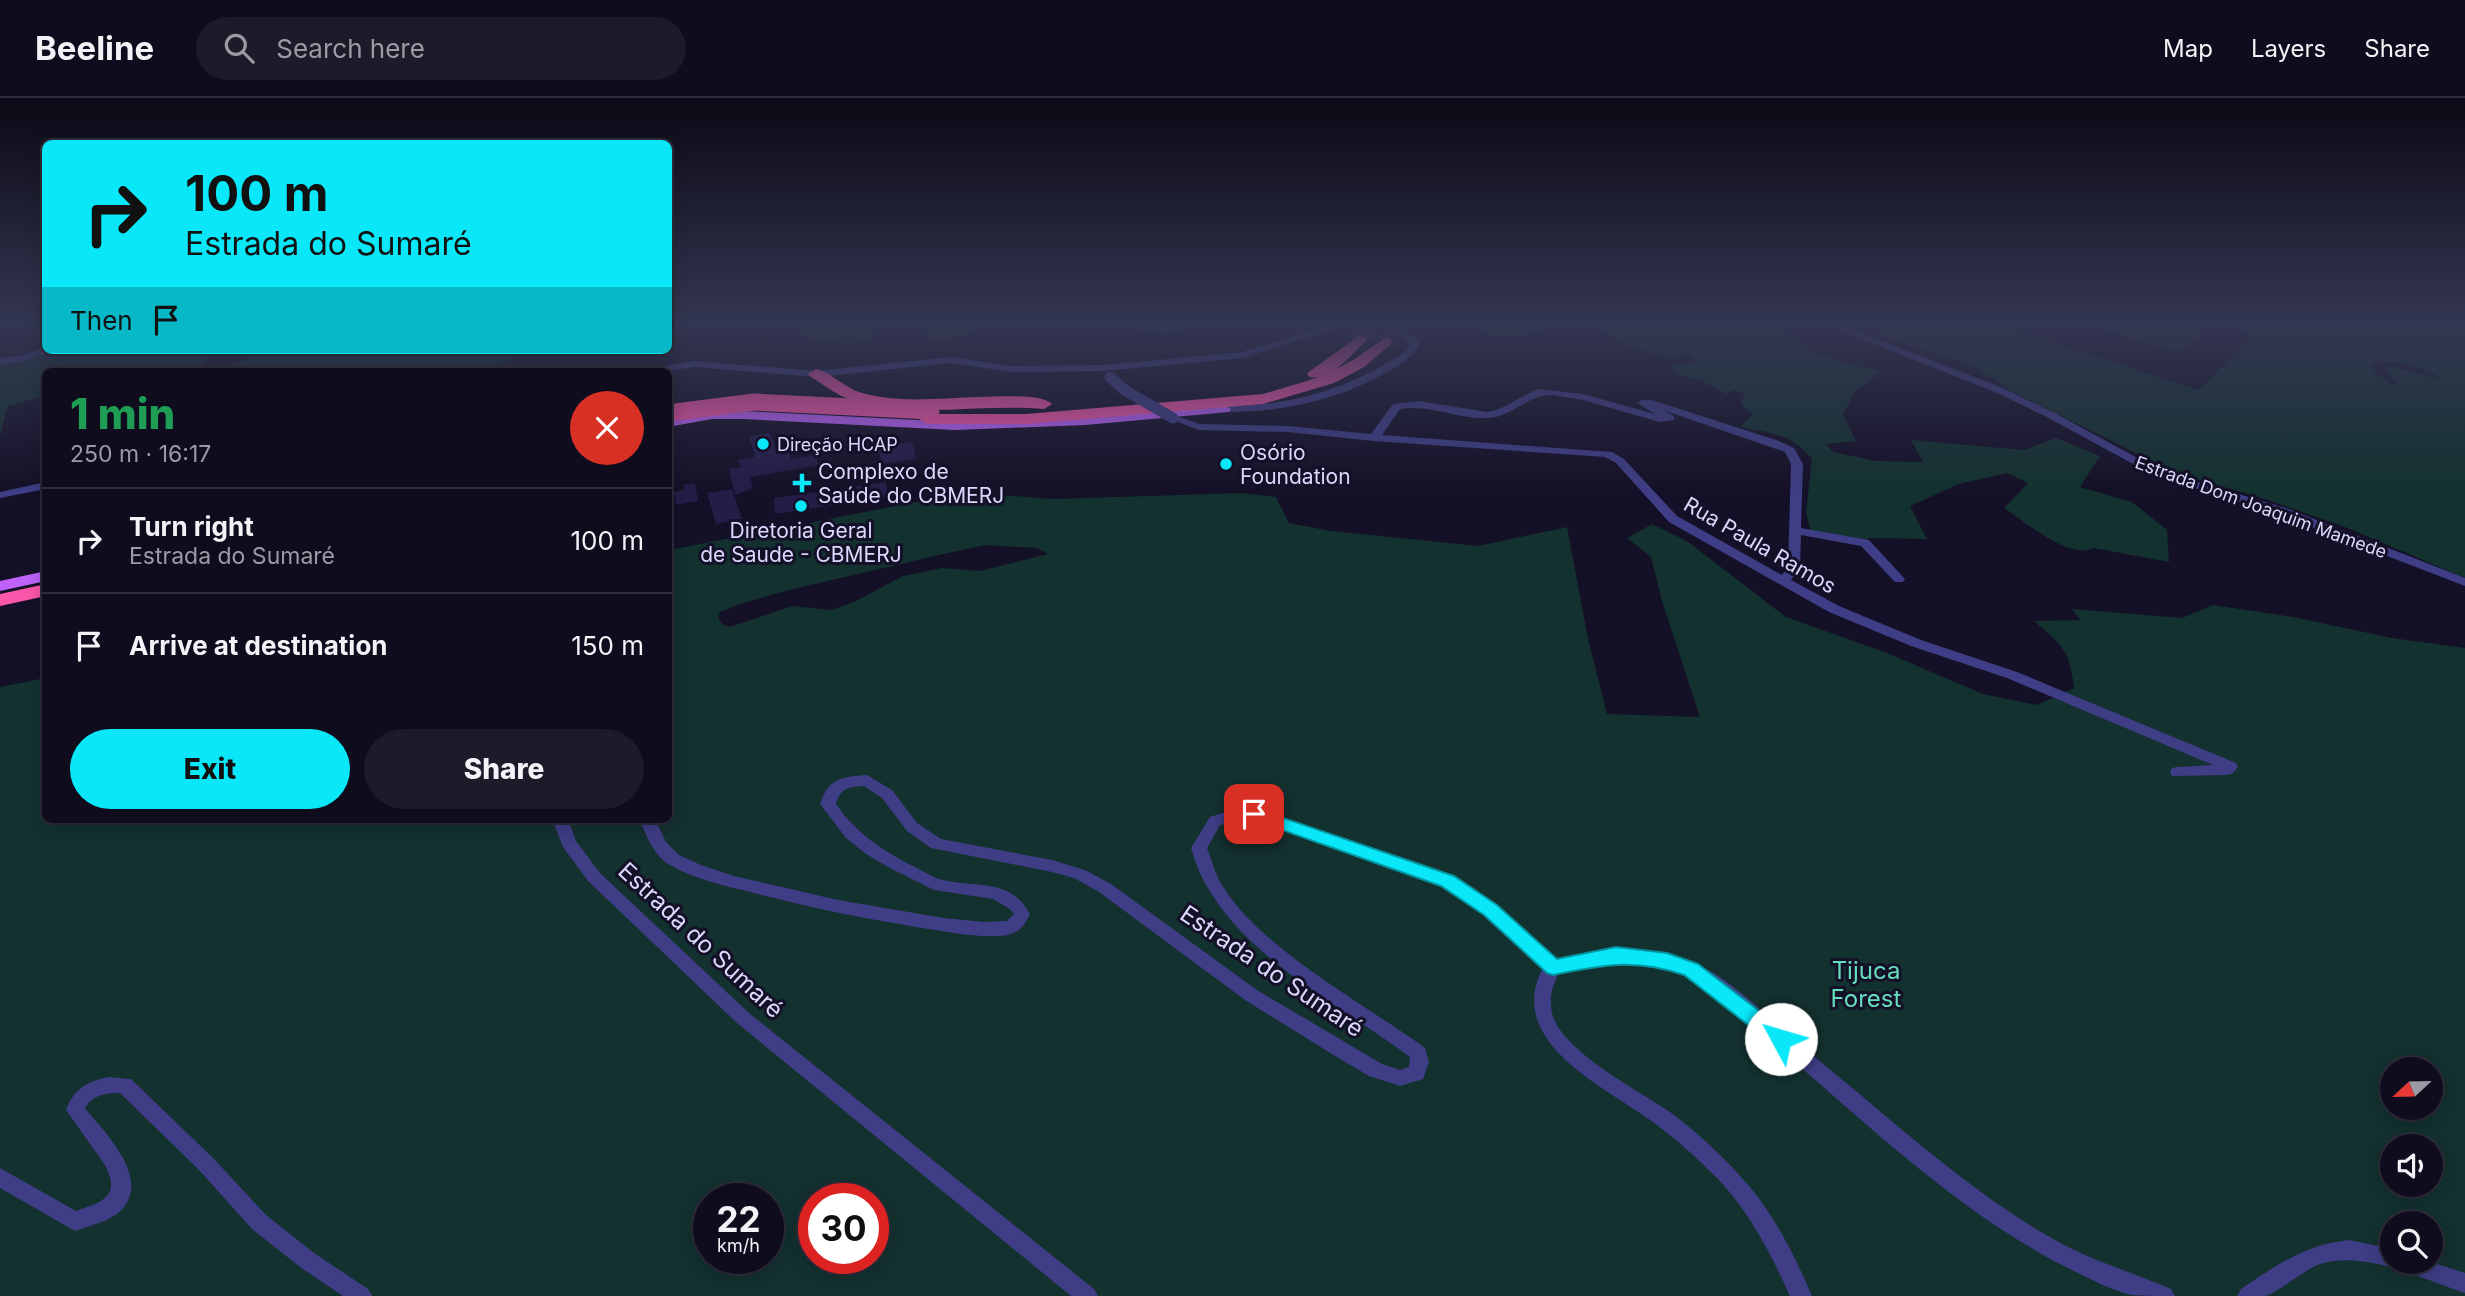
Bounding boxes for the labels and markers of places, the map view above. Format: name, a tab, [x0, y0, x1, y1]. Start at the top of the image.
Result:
place label: Direção HCAP	[777, 434, 898, 455]
marker: Direção HCAP	[755, 436, 771, 452]
place label: Osório Foundation	[1240, 440, 1351, 489]
marker: Osório Foundation	[1218, 456, 1234, 472]
place label: Complexo de Saúde do CBMERJ	[818, 459, 1004, 508]
marker: Complexo de Saúde do CBMERJ	[792, 473, 812, 493]
marker: Diretoria Geral de Saude - CBMERJ	[793, 498, 809, 514]
place label: Diretoria Geral de Saude - CBMERJ	[700, 518, 902, 567]
pin	[1224, 784, 1284, 844]

